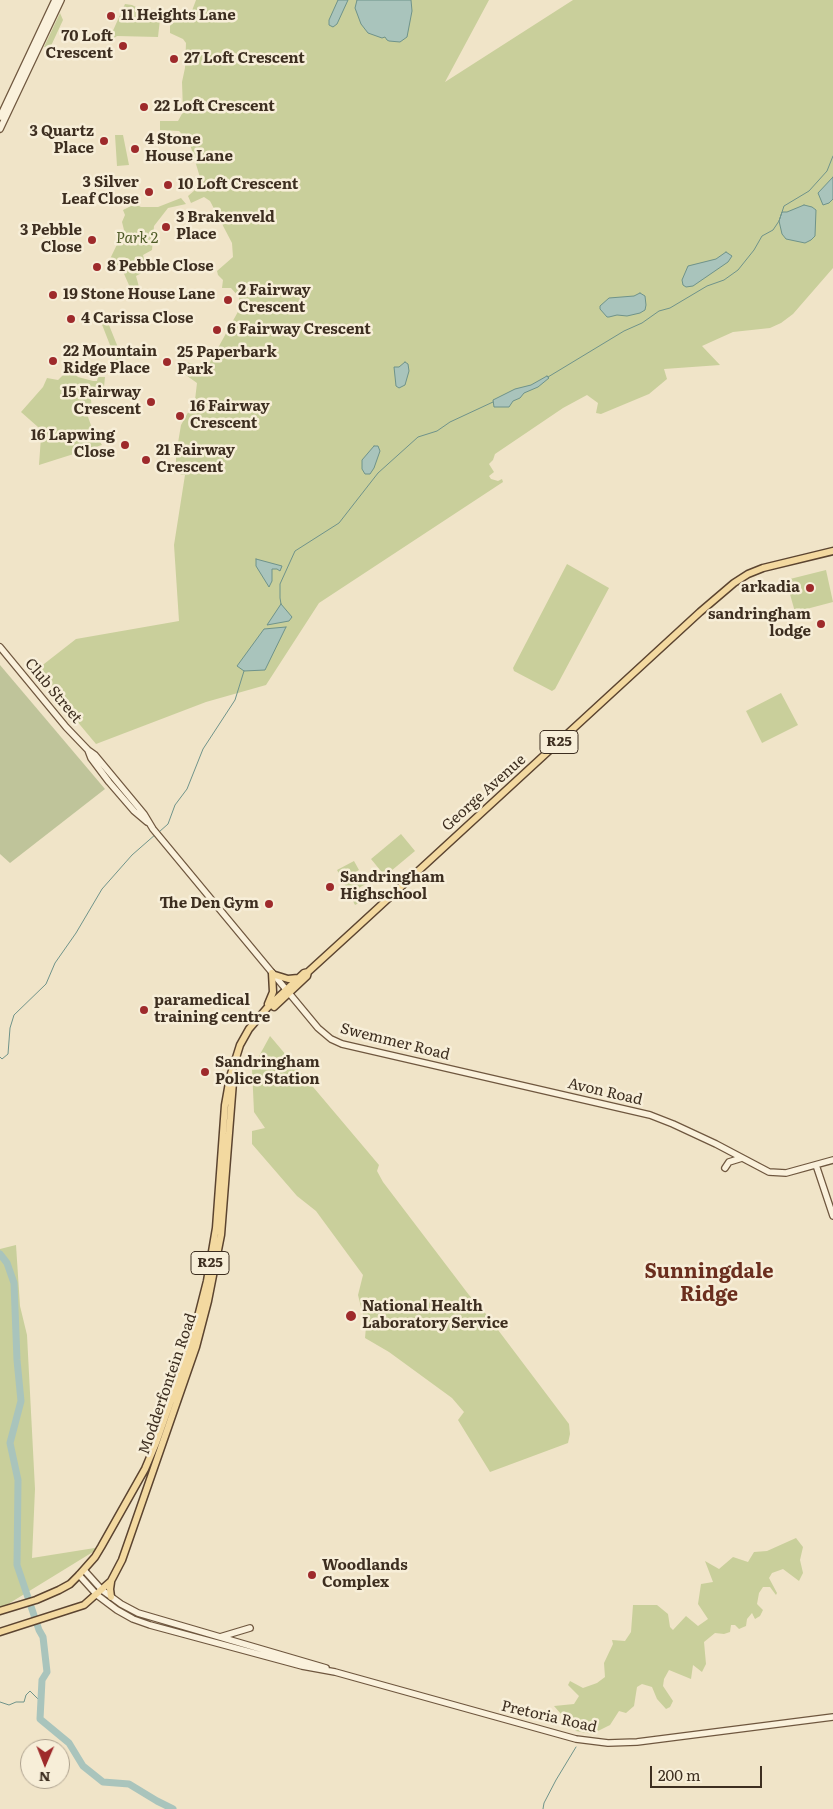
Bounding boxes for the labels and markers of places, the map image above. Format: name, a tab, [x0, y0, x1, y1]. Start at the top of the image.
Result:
place label: 11 Heights Lane	[121, 7, 236, 25]
marker: 11 Heights Lane	[105, 10, 117, 22]
place label: 70 Loft Crescent	[46, 28, 113, 63]
marker: 70 Loft Crescent	[117, 40, 129, 52]
place label: 27 Loft Crescent	[184, 50, 305, 68]
marker: 27 Loft Crescent	[168, 53, 180, 65]
place label: 22 Loft Crescent	[154, 98, 275, 116]
marker: 22 Loft Crescent	[138, 101, 150, 113]
place label: 3 Quartz Place	[30, 123, 94, 158]
place label: 4 Stone House Lane	[145, 131, 233, 166]
marker: 3 Quartz Place	[98, 135, 110, 147]
marker: 4 Stone House Lane	[129, 143, 141, 155]
place label: 3 Silver Leaf Close	[62, 174, 139, 209]
place label: 10 Loft Crescent	[178, 176, 298, 194]
marker: 10 Loft Crescent	[162, 179, 174, 191]
marker: 3 Silver Leaf Close	[143, 186, 155, 198]
place label: 3 Brakenveld Place	[176, 209, 275, 244]
marker: 3 Brakenveld Place	[160, 221, 172, 233]
place label: 3 Pebble Close	[20, 222, 82, 257]
marker: 3 Pebble Close	[86, 234, 98, 246]
place label: 8 Pebble Close	[107, 258, 214, 276]
marker: 8 Pebble Close	[91, 261, 103, 273]
place label: 2 Fairway Crescent	[238, 282, 311, 317]
place label: 19 Stone House Lane	[63, 286, 215, 304]
marker: 19 Stone House Lane	[47, 289, 59, 301]
marker: 2 Fairway Crescent	[222, 294, 234, 306]
place label: 4 Carissa Close	[81, 310, 193, 328]
marker: 4 Carissa Close	[65, 313, 77, 325]
place label: 6 Fairway Crescent	[227, 321, 371, 339]
marker: 6 Fairway Crescent	[211, 324, 223, 336]
place label: 22 Mountain Ridge Place	[63, 343, 157, 378]
place label: 25 Paperbark Park	[177, 344, 277, 379]
marker: 22 Mountain Ridge Place	[47, 355, 59, 367]
marker: 25 Paperbark Park	[161, 356, 173, 368]
place label: 15 Fairway Crescent	[62, 384, 141, 419]
marker: 15 Fairway Crescent	[145, 396, 157, 408]
place label: 16 Fairway Crescent	[190, 398, 270, 433]
marker: 16 Fairway Crescent	[174, 410, 186, 422]
place label: 16 Lapwing Close	[31, 427, 115, 462]
marker: 16 Lapwing Close	[119, 439, 131, 451]
place label: 21 Fairway Crescent	[156, 442, 235, 477]
marker: 21 Fairway Crescent	[140, 454, 152, 466]
place label: arkadia	[741, 579, 800, 597]
marker: arkadia	[804, 582, 816, 594]
place label: sandringham lodge	[708, 606, 811, 641]
marker: sandringham lodge	[815, 618, 827, 630]
place label: Sandringham Highschool	[340, 869, 445, 904]
marker: Sandringham Highschool	[324, 881, 336, 893]
place label: The Den Gym	[160, 895, 259, 913]
marker: The Den Gym	[263, 898, 275, 910]
place label: paramedical training centre	[154, 992, 270, 1027]
marker: paramedical training centre	[138, 1004, 150, 1016]
place label: Sandringham Police Station	[215, 1054, 320, 1089]
marker: Sandringham Police Station	[199, 1066, 211, 1078]
place label: National Health Laboratory Service	[362, 1298, 508, 1333]
marker: National Health Laboratory Service	[344, 1309, 358, 1323]
place label: Woodlands Complex	[322, 1557, 408, 1592]
marker: Woodlands Complex	[306, 1569, 318, 1581]

